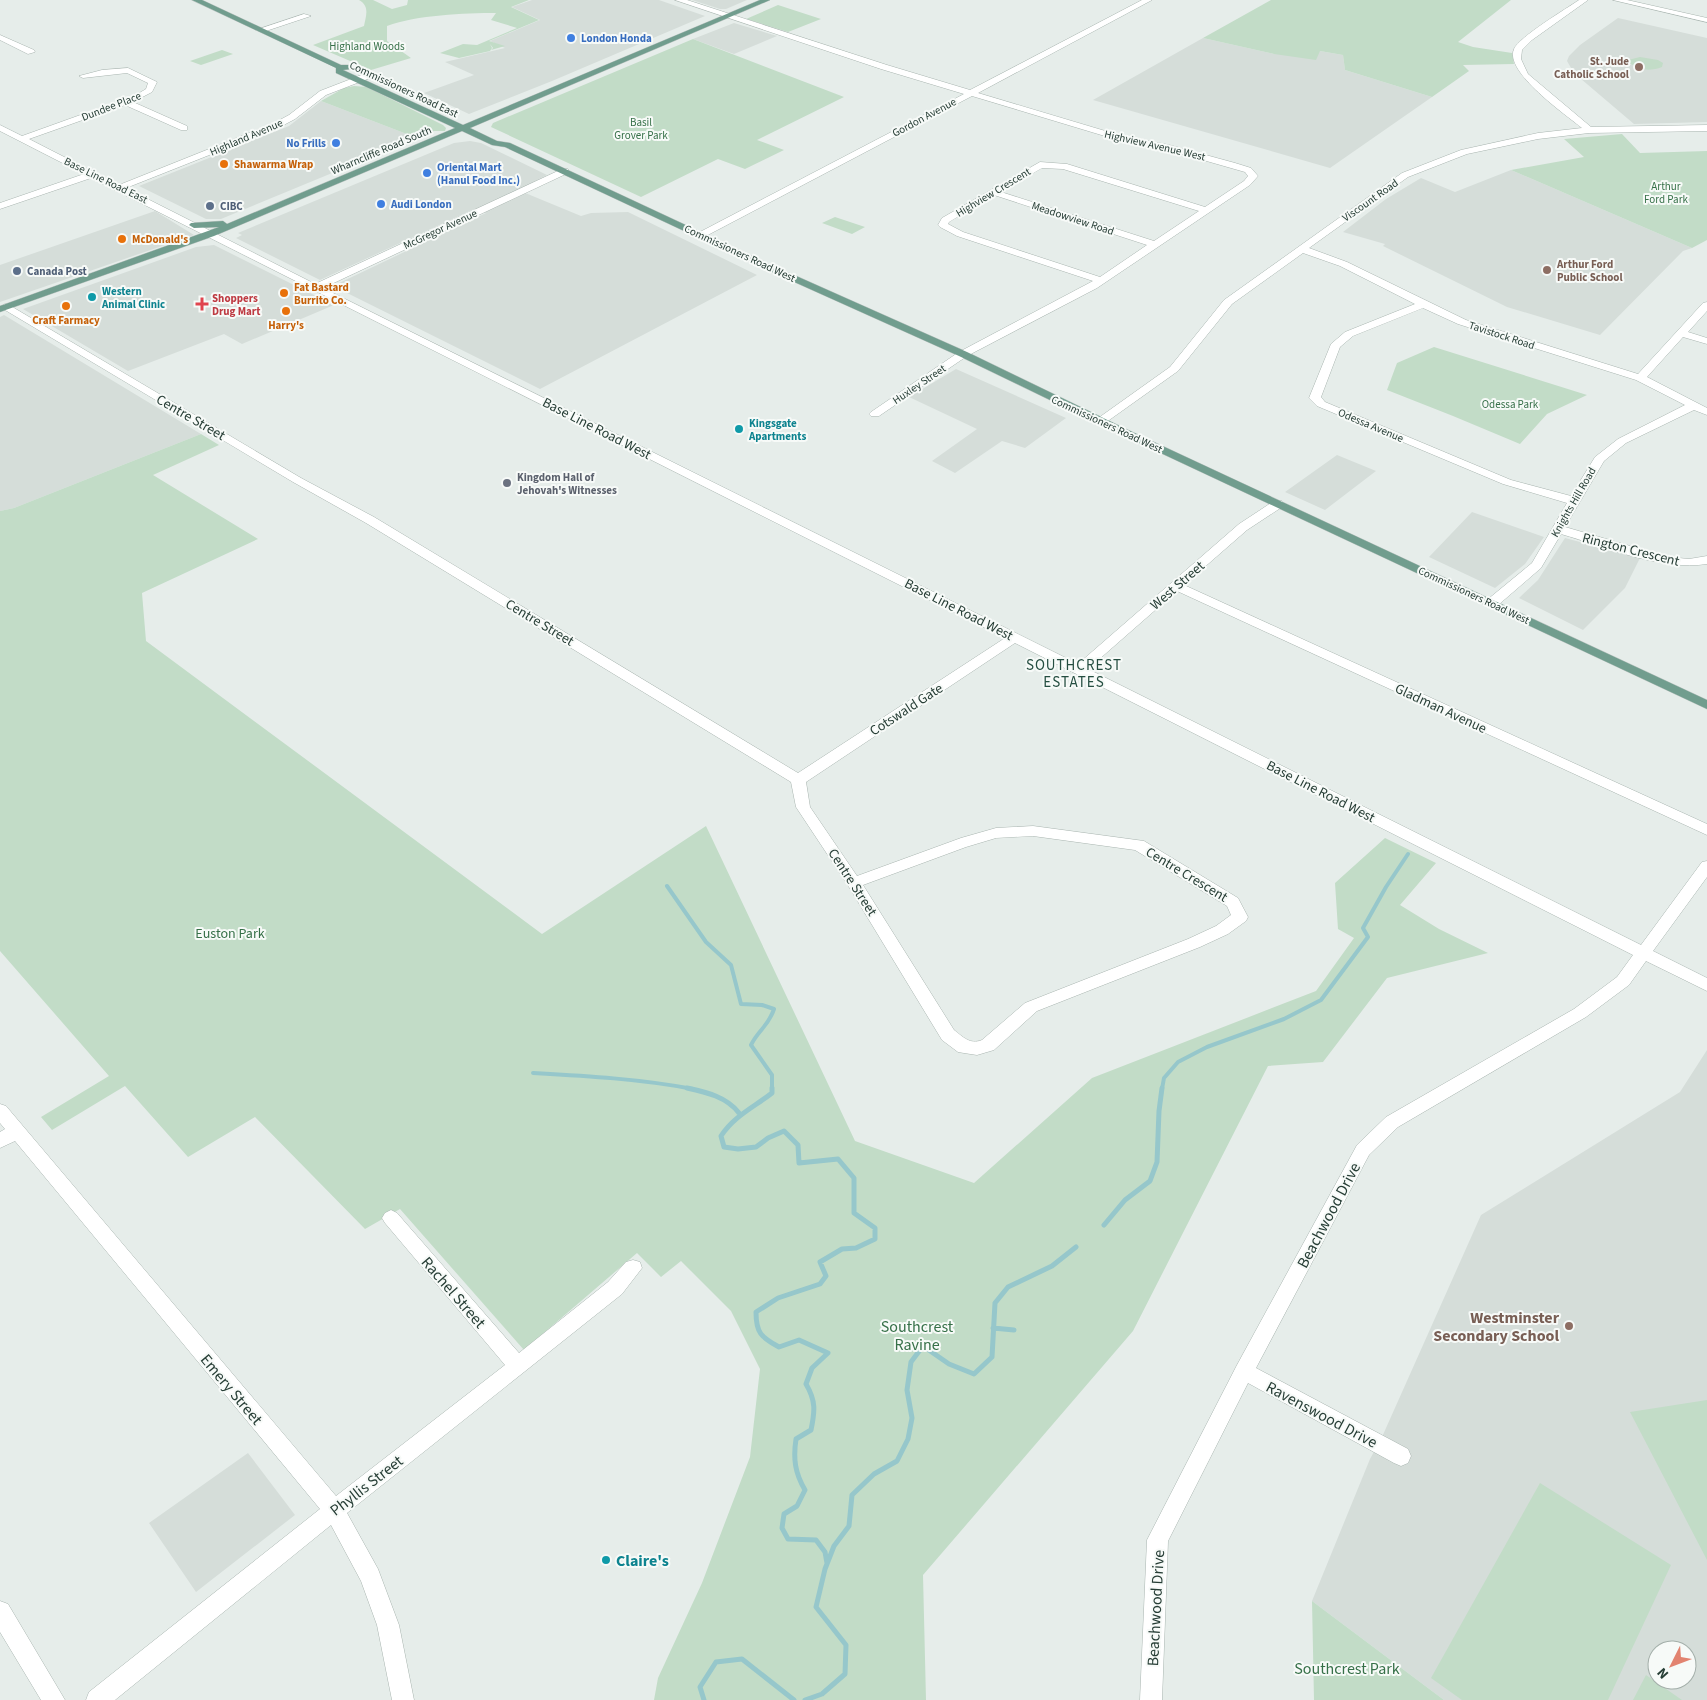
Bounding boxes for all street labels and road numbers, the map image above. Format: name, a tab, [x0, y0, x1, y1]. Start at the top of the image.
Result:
street label: Commissioners Road East	[347, 58, 461, 121]
street label: Dundee Place	[79, 88, 144, 125]
street label: Gordon Avenue	[890, 94, 959, 141]
street label: Highland Avenue	[207, 115, 286, 160]
street label: Wharncliffe Road South	[329, 122, 434, 178]
street label: Highview Avenue West	[1103, 127, 1207, 164]
street label: Base Line Road East	[61, 154, 150, 207]
street label: Highview Crescent	[953, 164, 1034, 221]
street label: Viscount Road	[1339, 176, 1401, 225]
street label: Meadowview Road	[1030, 198, 1116, 239]
street label: McGregor Avenue	[401, 205, 480, 253]
street label: Commissioners Road West	[682, 221, 798, 286]
street label: Tavistock Road	[1467, 318, 1537, 353]
street label: Huxley Street	[890, 361, 949, 408]
street label: Centre Street	[152, 390, 229, 446]
street label: Commissioners Road West	[1049, 392, 1165, 457]
street label: Base Line Road West	[539, 393, 655, 465]
street label: Odessa Avenue	[1336, 405, 1406, 446]
street label: Knights Hill Road	[1547, 465, 1600, 540]
street label: Rington Crescent	[1580, 528, 1682, 572]
street label: West Street	[1146, 556, 1209, 615]
street label: Commissioners Road West	[1416, 563, 1532, 628]
street label: Base Line Road West	[901, 574, 1017, 646]
street label: Centre Street	[501, 594, 578, 651]
street label: Cotswald Gate	[866, 679, 947, 741]
street label: Gladman Avenue	[1391, 679, 1490, 739]
street label: Base Line Road West	[1263, 756, 1379, 828]
street label: Centre Crescent	[1142, 842, 1232, 907]
street label: Centre Street	[823, 845, 882, 920]
street label: Beachwood Drive	[1292, 1159, 1366, 1272]
street label: Rachel Street	[416, 1252, 491, 1334]
street label: Emery Street	[195, 1349, 268, 1430]
street label: Ravenswood Drive	[1262, 1376, 1381, 1454]
street label: Phyllis Street	[325, 1450, 408, 1521]
street label: Beachwood Drive	[1142, 1549, 1170, 1667]

